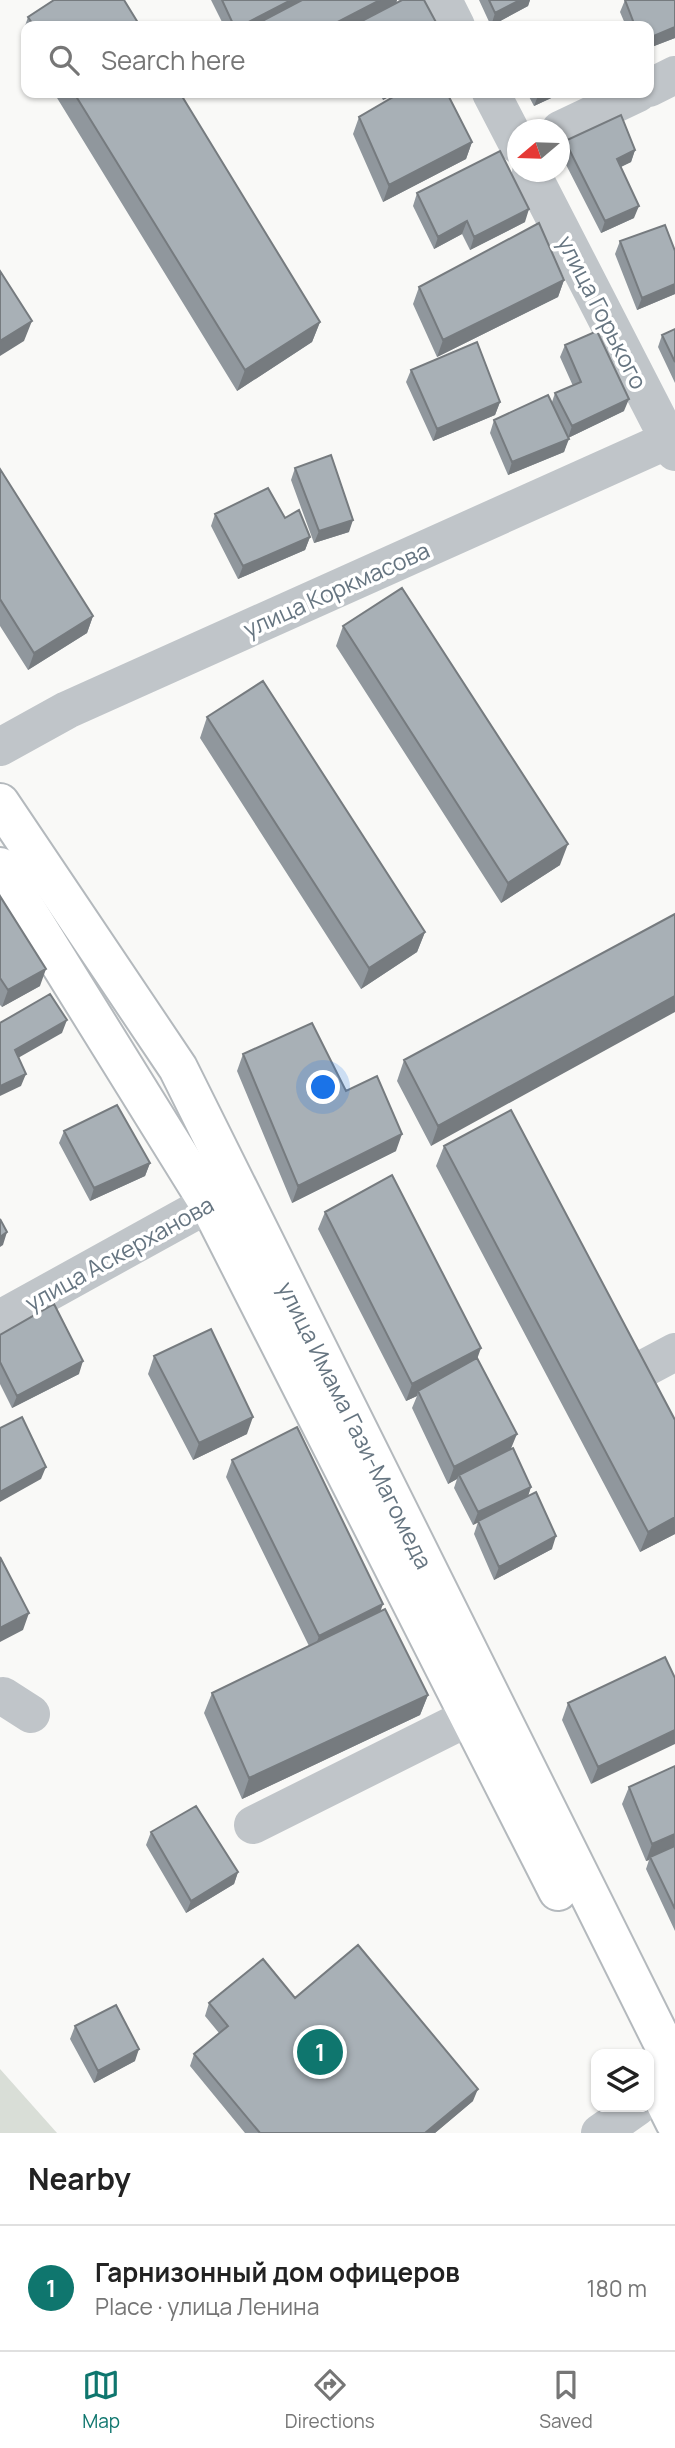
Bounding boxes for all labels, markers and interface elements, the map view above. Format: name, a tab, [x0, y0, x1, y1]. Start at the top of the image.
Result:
search box	[21, 21, 654, 98]
icon: search	[45, 41, 83, 79]
text: Search here	[101, 42, 246, 78]
north arrow	[507, 119, 570, 182]
street label: улица Горького	[551, 230, 655, 394]
street label: улица Коркмасова	[238, 534, 434, 644]
your location	[306, 1070, 340, 1104]
street label: улица Аскерханова	[19, 1188, 219, 1318]
street label: улица Имама Гази-Магомеда	[271, 1276, 441, 1574]
pin: 1	[297, 2026, 343, 2078]
map controls	[591, 2049, 654, 2112]
button: layers	[591, 2049, 654, 2112]
text: Nearby	[28, 2158, 131, 2199]
text: Гарнизонный дом офицеров	[95, 2254, 460, 2290]
text: 1	[46, 2272, 56, 2304]
text: 180 m	[587, 2272, 647, 2304]
text: Place · улица Ленина	[95, 2290, 319, 2322]
tab: Map	[82, 2366, 120, 2434]
tab: Directions	[285, 2366, 375, 2434]
tab: Saved	[539, 2366, 593, 2434]

